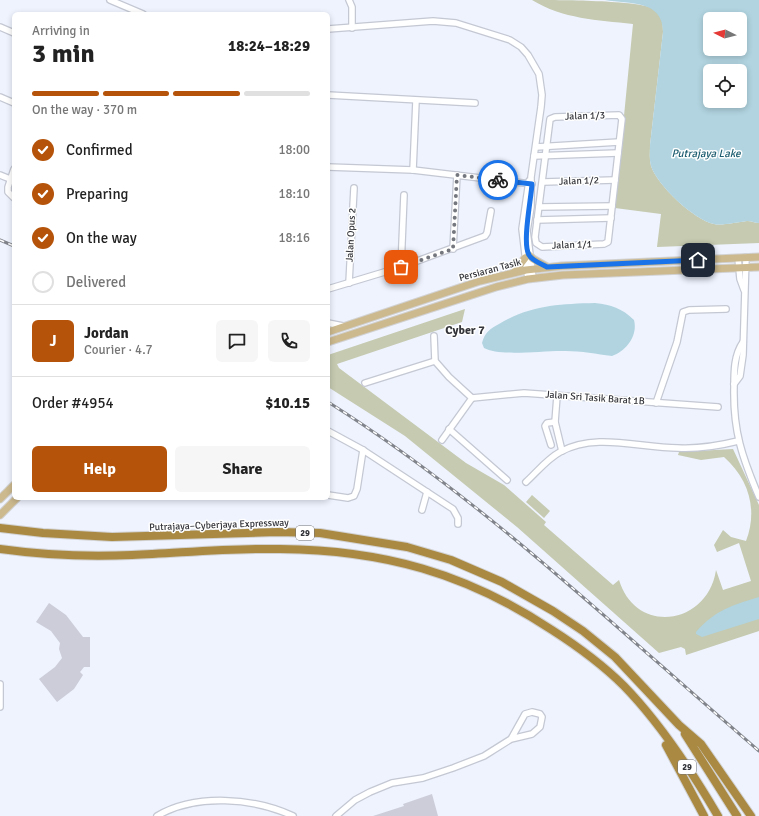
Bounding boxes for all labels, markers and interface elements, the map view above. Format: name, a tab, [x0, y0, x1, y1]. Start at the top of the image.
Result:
north arrow	[703, 12, 747, 56]
map controls	[703, 12, 747, 108]
text: Arriving in	[32, 23, 90, 39]
text: 18:24–18:29	[228, 37, 310, 55]
text: 3 min	[32, 38, 95, 70]
button: locate	[703, 64, 747, 108]
text: On the way · 370 m	[32, 102, 137, 118]
street label: Jalan 1/3	[565, 109, 605, 123]
icon: check	[32, 139, 54, 161]
text: Confirmed	[66, 141, 133, 159]
text: 18:00	[278, 142, 310, 158]
water label: Putrajaya Lake	[671, 147, 741, 160]
courier	[478, 160, 518, 200]
icon: bike	[487, 169, 509, 191]
street label: Jalan 1/2	[559, 174, 599, 188]
icon: check	[32, 183, 54, 205]
text: Preparing	[66, 185, 129, 203]
text: 18:10	[278, 186, 310, 202]
street label: Jalan Opus 2	[344, 208, 358, 262]
icon: check	[32, 227, 54, 249]
text: On the way	[66, 229, 137, 247]
text: 18:16	[278, 230, 310, 246]
street label: Jalan 1/1	[552, 238, 592, 252]
pin	[681, 243, 715, 277]
icon: home	[687, 249, 709, 271]
pin	[384, 250, 418, 284]
icon: bag	[390, 256, 412, 278]
street label: Persiaran Tasik	[458, 256, 522, 284]
text: Delivered	[66, 273, 126, 291]
button: chat	[216, 320, 258, 362]
button: phone	[268, 320, 310, 362]
district label: Cyber 7	[445, 323, 485, 338]
text: Jordan	[84, 324, 129, 342]
text: J	[49, 332, 57, 350]
text: Courier · 4.7	[84, 342, 153, 358]
street label: Jalan Sri Tasik Barat 1B	[545, 389, 645, 407]
text: Order #4954	[32, 394, 114, 412]
text: $10.15	[265, 394, 310, 412]
button: Help	[32, 446, 167, 492]
button: Share	[175, 446, 310, 492]
street label: Putrajaya–Cyberjaya Expressway	[149, 517, 289, 533]
road number: 29	[296, 526, 314, 540]
road number: 29	[678, 760, 696, 774]

